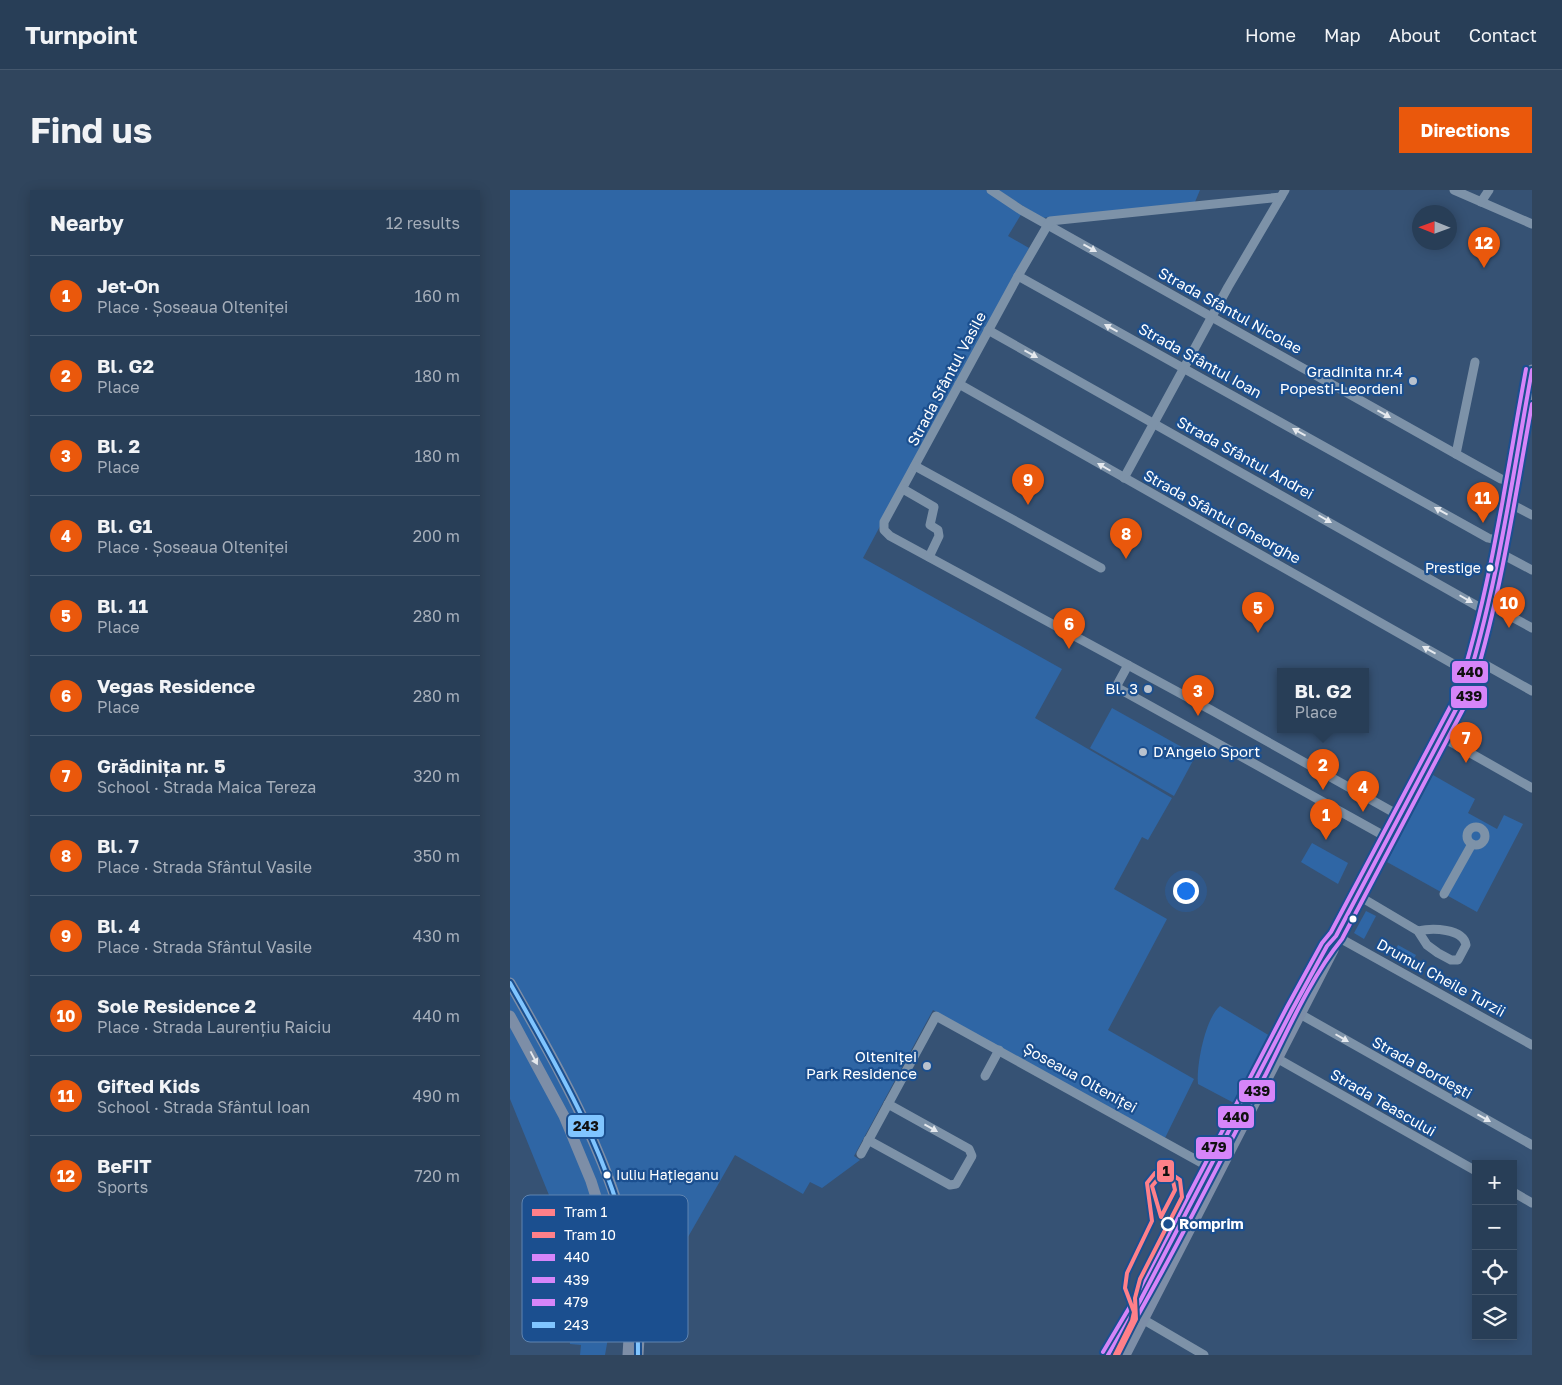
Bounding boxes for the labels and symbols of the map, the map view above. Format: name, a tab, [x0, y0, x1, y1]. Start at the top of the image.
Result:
north arrow	[1412, 205, 1457, 250]
pin: 12	[1468, 227, 1500, 268]
one-way arrow	[1084, 244, 1097, 253]
street label: Strada Sfântul Nicolae	[1156, 263, 1306, 357]
street label: Strada Sfântul Vasile	[903, 308, 989, 449]
street label: Strada Sfântul Ioan	[1136, 319, 1265, 401]
one-way arrow	[1104, 324, 1119, 332]
one-way arrow	[1024, 349, 1038, 358]
place label: Gradinita nr.4 Popesti-Leordeni	[1280, 362, 1403, 397]
marker: Gradinita nr.4 Popesti-Leordeni	[1407, 375, 1419, 387]
one-way arrow	[1378, 409, 1391, 418]
street label: Strada Sfântul Andrei	[1174, 412, 1317, 502]
one-way arrow	[1292, 428, 1307, 436]
one-way arrow	[1098, 462, 1111, 471]
pin: 9	[1012, 464, 1044, 505]
street label: Strada Sfântul Gheorghe	[1141, 465, 1304, 567]
pin: 11	[1467, 482, 1499, 523]
one-way arrow	[1435, 507, 1448, 516]
one-way arrow	[1319, 514, 1332, 523]
pin: 8	[1110, 518, 1142, 559]
place label: Prestige	[1425, 559, 1481, 576]
marker: Prestige	[1485, 563, 1495, 573]
pin: 10	[1493, 587, 1525, 628]
pin: 5	[1242, 592, 1274, 633]
one-way arrow	[1460, 595, 1473, 604]
pin: 6	[1053, 608, 1085, 649]
one-way arrow	[1421, 646, 1436, 654]
line badge: 440	[1451, 660, 1489, 684]
text: 440	[1457, 663, 1483, 680]
pin: 3	[1182, 675, 1214, 716]
place label: Bl. 3	[1105, 679, 1138, 697]
marker: Bl. 3	[1142, 683, 1154, 695]
line badge: 439	[1450, 685, 1488, 709]
text: 439	[1456, 687, 1482, 704]
pin: 7	[1450, 722, 1482, 763]
place label: D'Angelo Sport	[1153, 742, 1260, 760]
marker: D'Angelo Sport	[1137, 746, 1149, 758]
pin: 2	[1307, 749, 1339, 790]
pin: 4	[1347, 771, 1379, 812]
pin: 1	[1310, 799, 1342, 840]
your location	[1173, 878, 1199, 904]
unlabelled marker	[1348, 914, 1358, 924]
street label: Drumul Cheile Turzii	[1374, 934, 1509, 1020]
street label: Strada Bordești	[1369, 1032, 1476, 1102]
one-way arrow	[1335, 1034, 1349, 1043]
street label: Șoseaua Olteniței	[1020, 1038, 1141, 1116]
place label: Olteniței Park Residence	[806, 1047, 917, 1082]
one-way arrow	[530, 1051, 538, 1066]
marker: Olteniței Park Residence	[921, 1060, 933, 1072]
street label: Strada Teascului	[1327, 1065, 1440, 1140]
line badge: 439	[1238, 1079, 1276, 1103]
text: 439	[1244, 1082, 1270, 1099]
line badge: 440	[1217, 1105, 1255, 1129]
text: 440	[1223, 1108, 1249, 1125]
line badge: 243	[567, 1114, 605, 1138]
one-way arrow	[1476, 1114, 1491, 1122]
text: 243	[573, 1117, 599, 1134]
one-way arrow	[923, 1124, 938, 1132]
line badge: 479	[1195, 1136, 1233, 1160]
text: 479	[1201, 1138, 1227, 1155]
line badge: 1	[1156, 1159, 1175, 1183]
text: 1	[1162, 1162, 1170, 1179]
place label: Iuliu Hațieganu	[616, 1166, 719, 1183]
marker: Iuliu Hațieganu	[602, 1170, 612, 1180]
legend	[522, 1195, 688, 1342]
text: Tram 1	[564, 1203, 608, 1220]
place label: Romprim	[1179, 1214, 1244, 1232]
marker: Romprim	[1161, 1217, 1175, 1231]
text: Tram 10	[564, 1226, 616, 1243]
text: 440	[564, 1248, 590, 1265]
text: 439	[564, 1271, 589, 1288]
text: 479	[564, 1293, 588, 1310]
text: 243	[564, 1316, 589, 1333]

